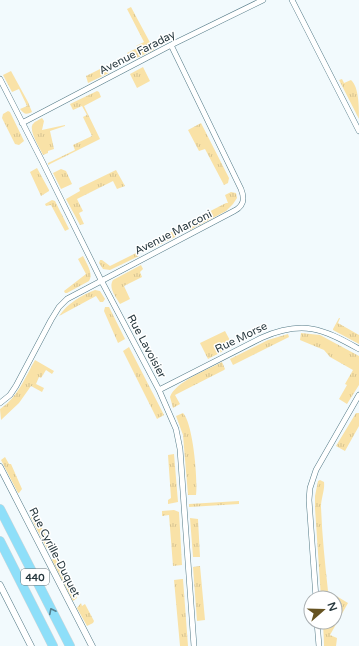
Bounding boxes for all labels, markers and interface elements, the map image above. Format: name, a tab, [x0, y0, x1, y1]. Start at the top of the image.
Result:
street label: Avenue Faraday	[97, 28, 177, 77]
street label: Avenue Marconi	[132, 207, 214, 258]
street label: Rue Lavoisier	[124, 312, 169, 381]
street label: Rue Morse	[213, 319, 269, 356]
street label: Rue Cyrille-Duquet	[26, 505, 83, 599]
road number: 440	[21, 569, 49, 585]
north arrow	[303, 590, 343, 630]
text: N	[324, 600, 340, 613]
one-way arrow	[50, 608, 57, 616]

